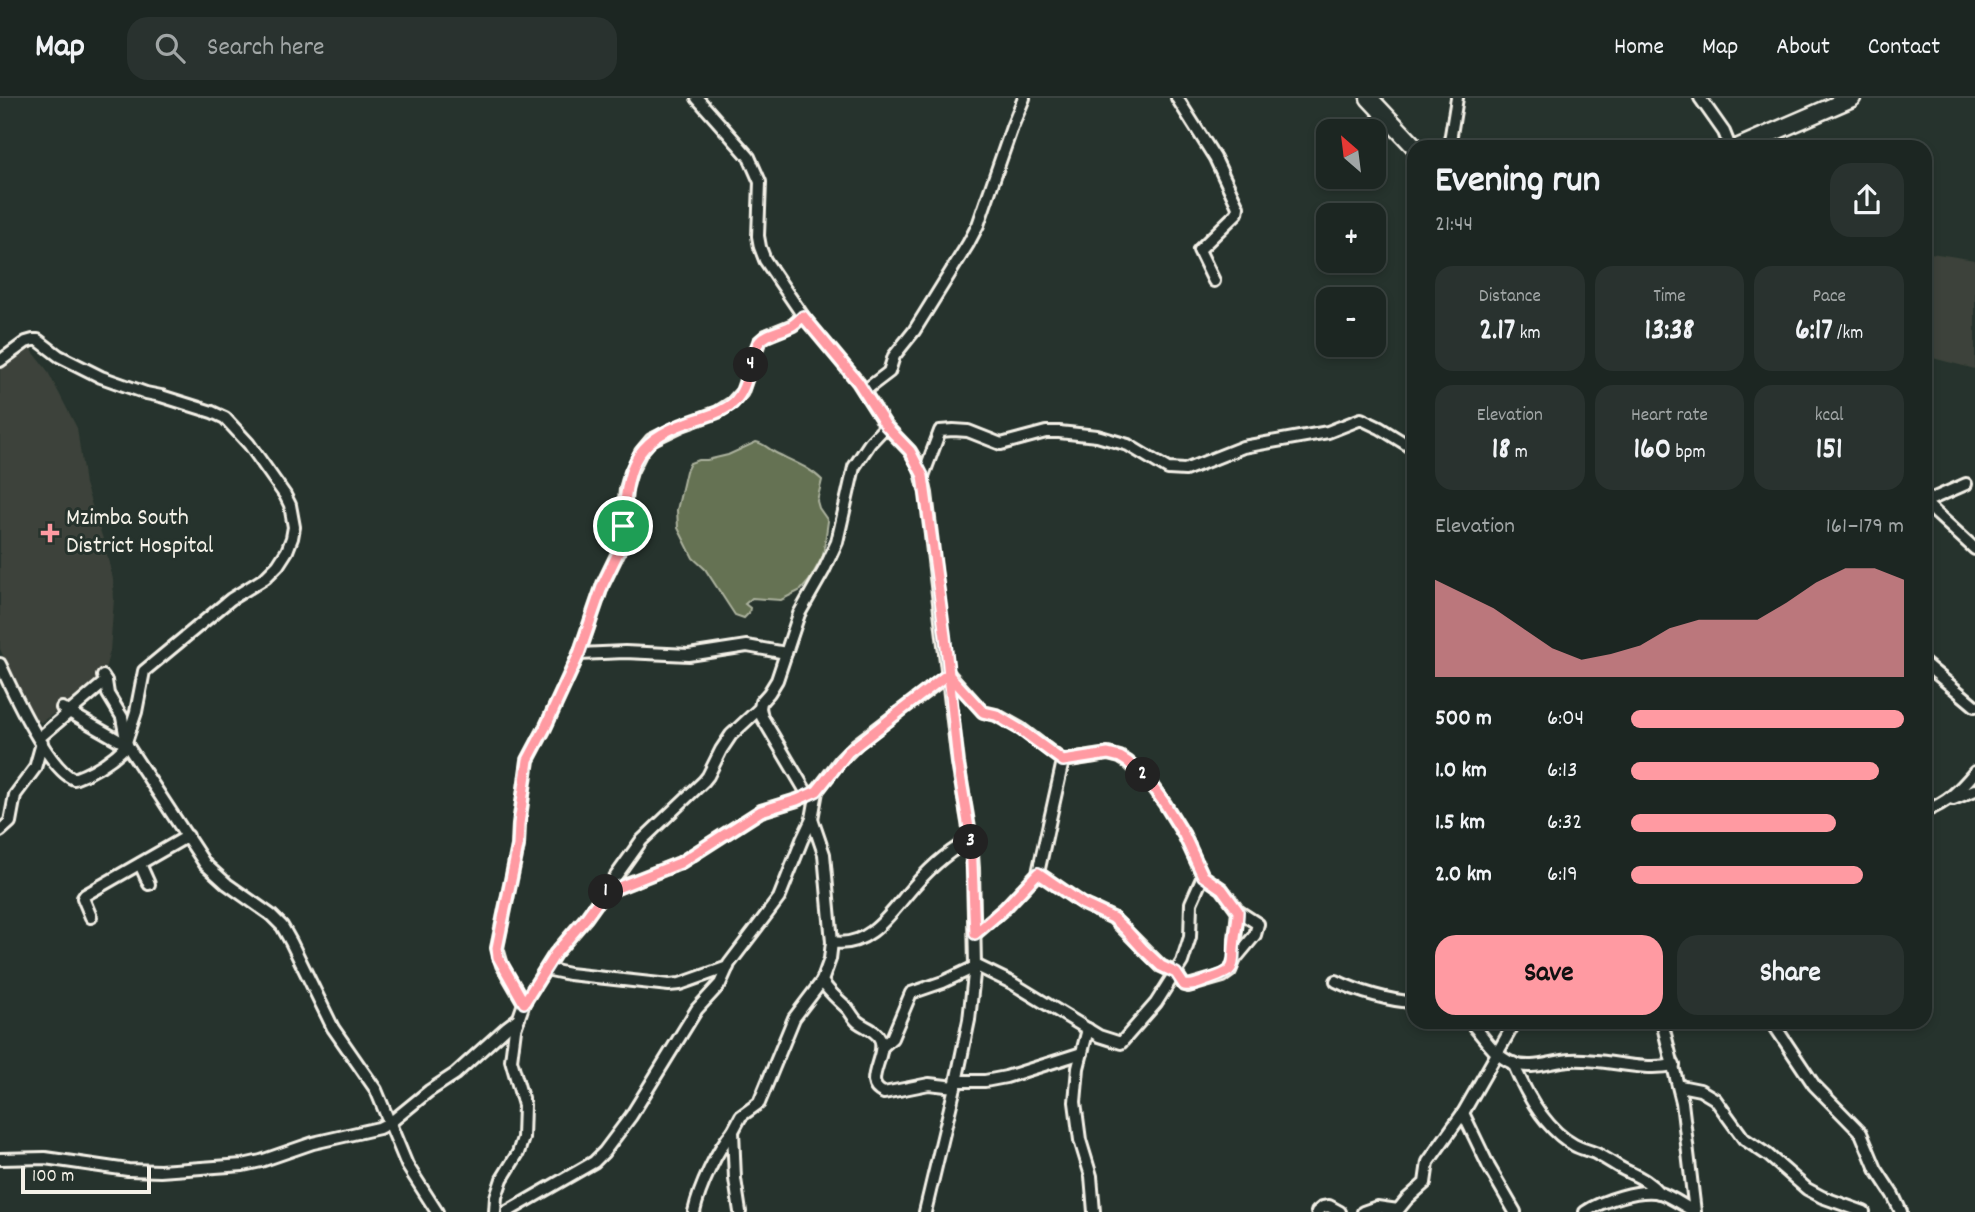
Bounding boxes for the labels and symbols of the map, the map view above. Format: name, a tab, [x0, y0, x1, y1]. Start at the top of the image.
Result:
north arrow	[1316, 119, 1386, 189]
pin: 4	[734, 348, 768, 382]
pin	[593, 496, 653, 556]
place label: Mzimba South District Hospital	[66, 502, 214, 564]
marker: Mzimba South District Hospital	[40, 523, 60, 543]
pin: 2	[1126, 758, 1160, 792]
pin: 3	[954, 824, 988, 860]
pin: 1	[588, 874, 624, 910]
scale bar	[21, 1163, 150, 1195]

